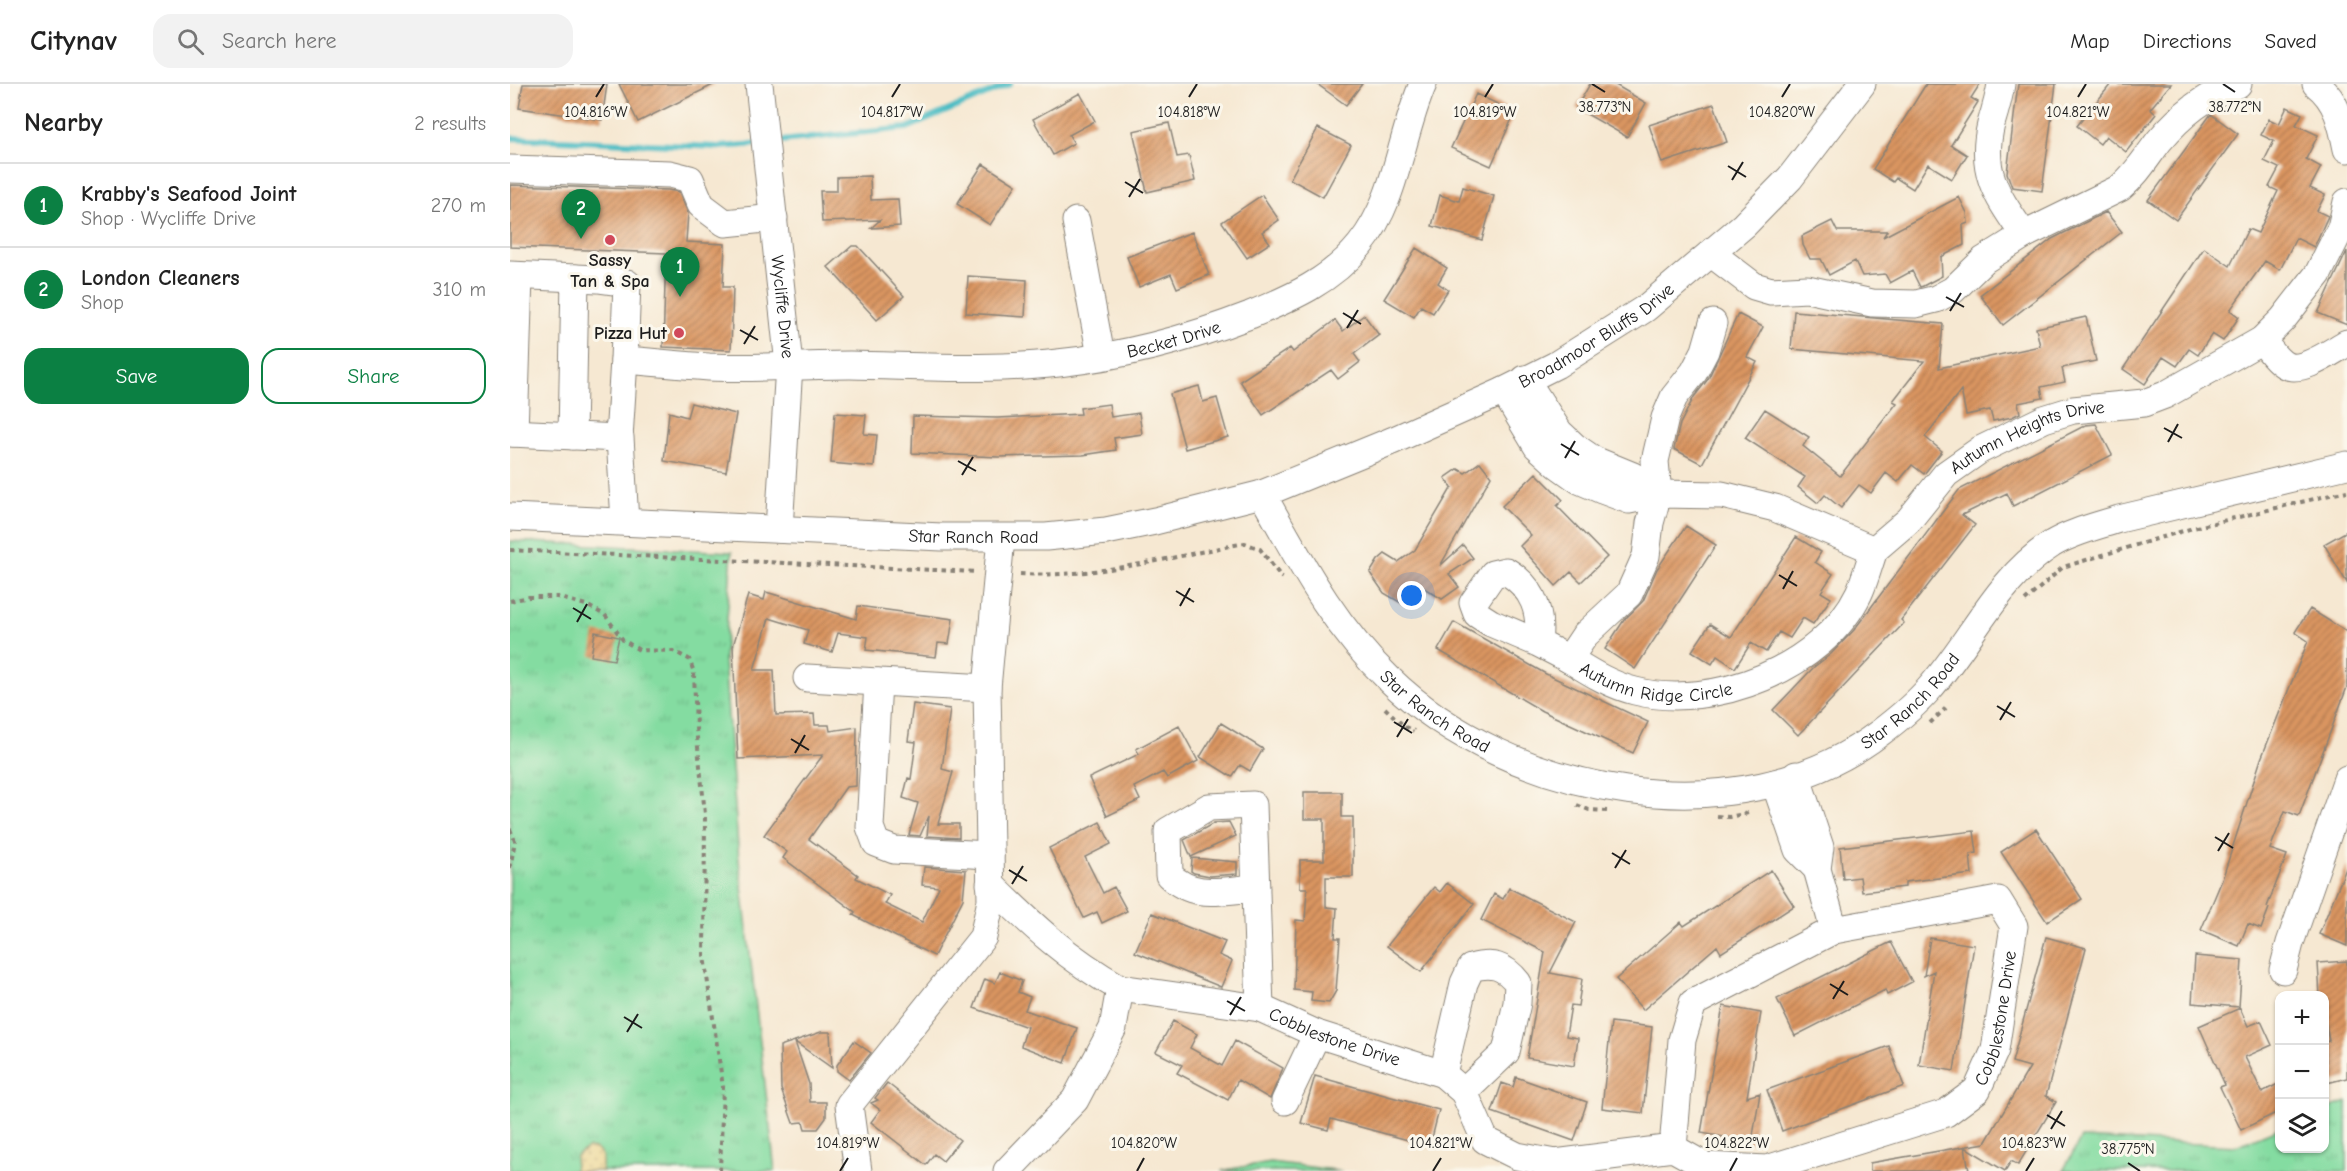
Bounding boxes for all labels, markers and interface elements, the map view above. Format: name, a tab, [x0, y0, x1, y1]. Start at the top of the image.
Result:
search box	[153, 14, 573, 68]
text: Citynav	[30, 25, 117, 57]
icon: search	[174, 25, 207, 58]
text: Search here	[222, 28, 336, 54]
text: Map	[2070, 29, 2110, 53]
text: Directions	[2143, 29, 2232, 53]
text: Saved	[2265, 29, 2317, 53]
text: 38.773°N	[1579, 98, 1631, 116]
text: 38.772°N	[2208, 98, 2262, 116]
text: 104.816°W	[564, 103, 628, 121]
text: 104.817°W	[861, 103, 923, 121]
text: 104.818°W	[1158, 103, 1220, 121]
text: 104.819°W	[1454, 103, 1516, 121]
text: 104.820°W	[1749, 103, 1815, 121]
text: 104.821°W	[2047, 103, 2109, 121]
text: Nearby	[24, 108, 103, 138]
text: 2 results	[414, 112, 486, 135]
text: Krabby's Seafood Joint	[81, 181, 296, 207]
pin: 2	[562, 190, 600, 239]
text: 1	[40, 194, 47, 217]
text: 270 m	[431, 194, 486, 217]
text: Shop · Wycliffe Drive	[81, 207, 256, 230]
marker: Sassy Tan & Spa	[603, 233, 617, 247]
pin: 1	[660, 248, 700, 297]
place label: Sassy Tan & Spa	[570, 250, 650, 292]
street label: Wycliffe Drive	[767, 254, 799, 359]
text: London Cleaners	[81, 265, 240, 291]
text: 2	[39, 278, 48, 301]
text: 310 m	[433, 278, 486, 301]
street label: Broadmoor Bluffs Drive	[1515, 278, 1678, 392]
text: Shop	[81, 291, 124, 314]
street label: Becket Drive	[1125, 316, 1223, 362]
place label: Pizza Hut	[594, 323, 668, 344]
marker: Pizza Hut	[672, 326, 686, 340]
button: Save	[24, 348, 249, 404]
button: Share	[261, 348, 486, 404]
street label: Autumn Heights Drive	[1946, 396, 2106, 479]
street label: Star Ranch Road	[908, 525, 1039, 548]
your location	[1397, 581, 1426, 610]
street label: Star Ranch Road	[1857, 649, 1964, 754]
street label: Autumn Ridge Circle	[1576, 658, 1735, 706]
street label: Star Ranch Road	[1376, 666, 1493, 757]
street label: Cobblestone Drive	[1970, 949, 2021, 1089]
map controls	[2275, 991, 2329, 1153]
button: +	[2275, 991, 2329, 1045]
street label: Cobblestone Drive	[1266, 1003, 1403, 1070]
button: −	[2275, 1045, 2329, 1099]
button: layers	[2275, 1099, 2329, 1153]
text: 104.819°W	[817, 1134, 879, 1152]
text: 104.820°W	[1111, 1134, 1177, 1152]
text: 104.821°W	[1410, 1134, 1472, 1152]
text: 104.822°W	[1705, 1134, 1769, 1152]
text: 104.823°W	[2002, 1134, 2066, 1152]
text: 38.775°N	[2101, 1140, 2155, 1158]

